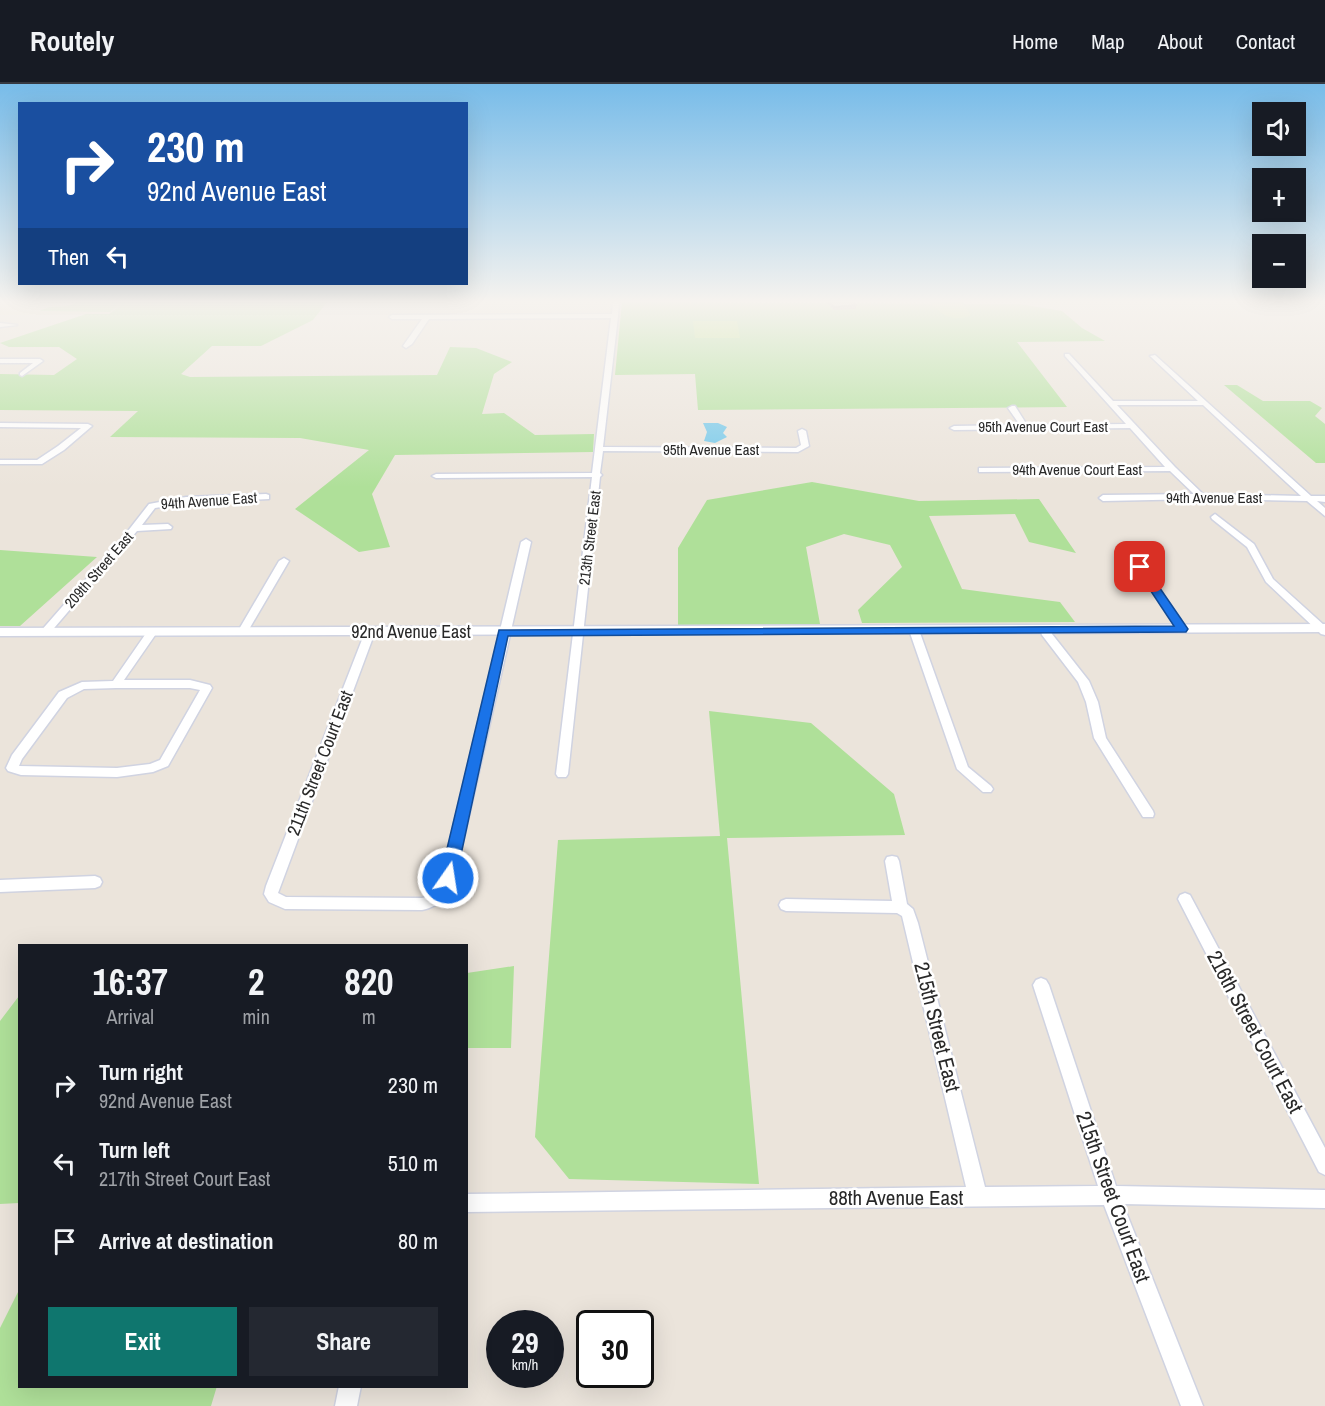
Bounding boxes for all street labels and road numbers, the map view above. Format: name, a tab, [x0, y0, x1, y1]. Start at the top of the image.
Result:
street label: 95th Avenue Court East	[978, 416, 1108, 437]
street label: 95th Avenue East	[663, 439, 760, 460]
street label: 94th Avenue Court East	[1012, 459, 1142, 480]
street label: 94th Avenue East	[160, 487, 258, 514]
street label: 94th Avenue East	[1166, 487, 1263, 508]
street label: 213th Street East	[573, 489, 606, 586]
street label: 209th Street East	[60, 526, 138, 612]
street label: 92nd Avenue East	[351, 619, 471, 644]
street label: 211th Street Court East	[280, 687, 359, 839]
street label: 216th Street Court East	[1200, 945, 1311, 1118]
street label: 215th Street East	[907, 959, 968, 1095]
street label: 215th Street Court East	[1069, 1107, 1158, 1287]
street label: 88th Avenue East	[829, 1183, 964, 1212]

